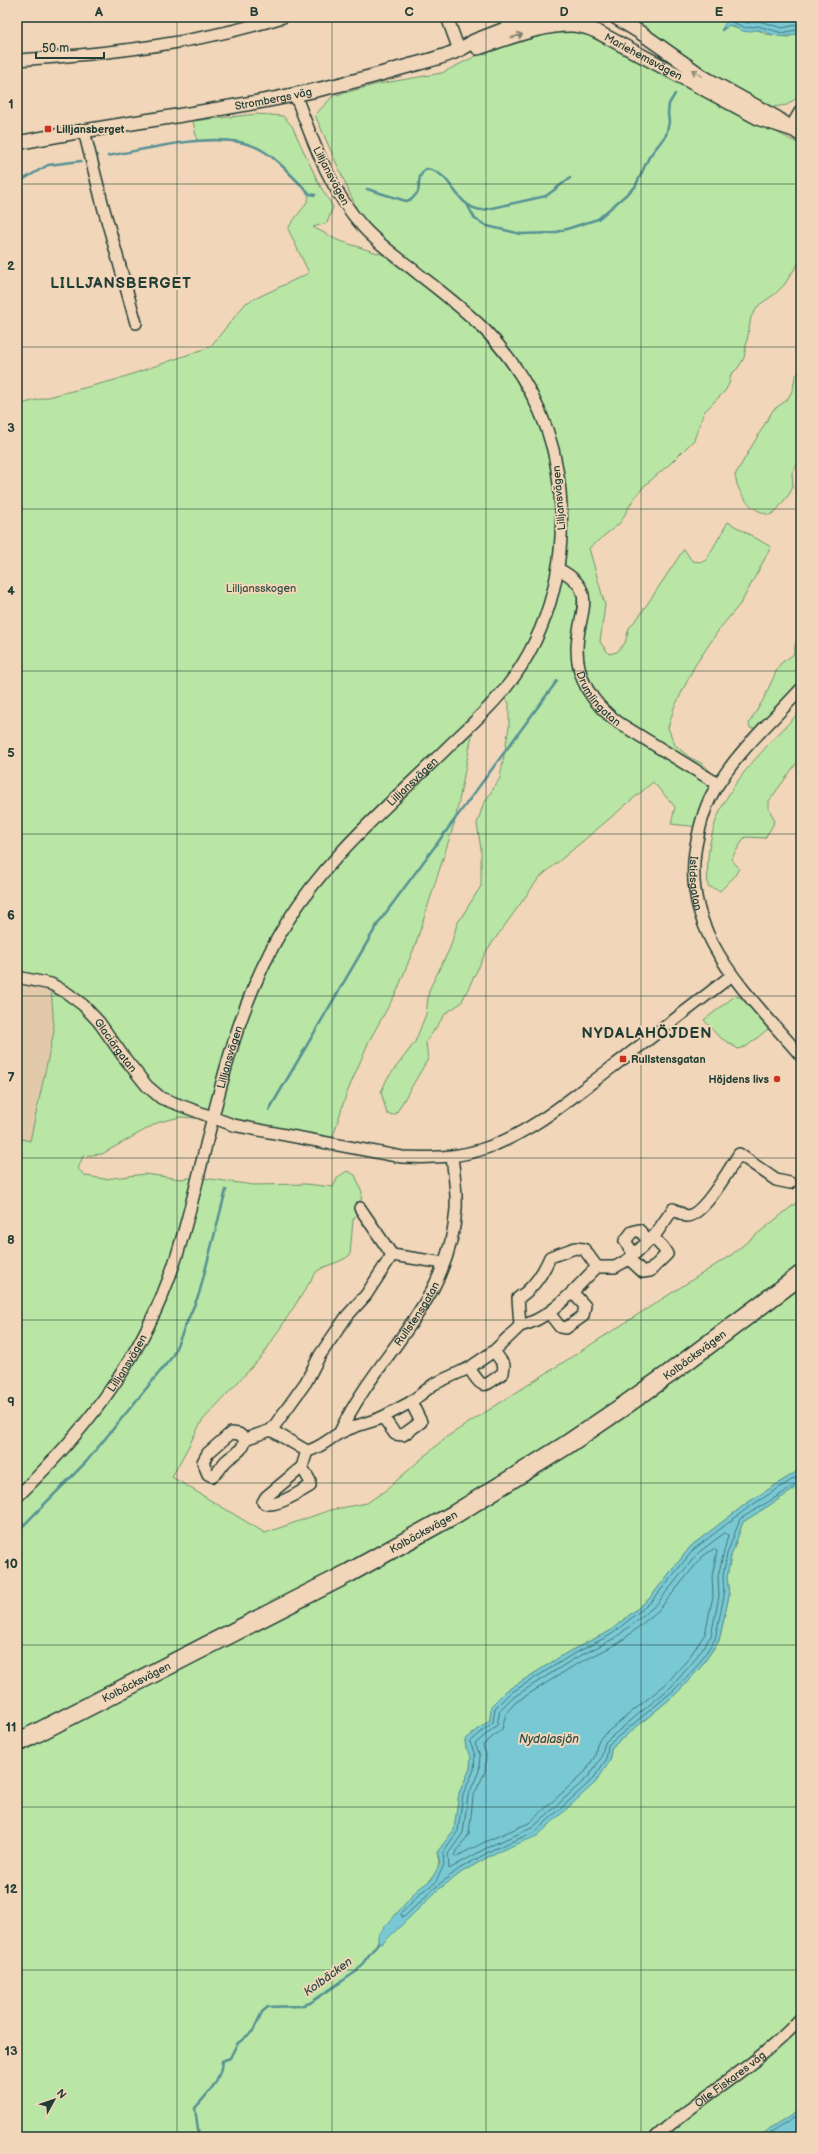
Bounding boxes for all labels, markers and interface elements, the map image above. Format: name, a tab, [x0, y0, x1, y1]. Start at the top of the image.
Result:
text: A	[94, 4, 103, 20]
text: B	[249, 4, 259, 20]
text: C	[404, 4, 414, 20]
text: D	[559, 4, 569, 20]
text: E	[715, 4, 724, 20]
street label: Mariehemsvägen	[602, 30, 685, 83]
one-way arrow	[511, 31, 524, 39]
scale bar	[36, 34, 104, 60]
text: 50 m	[42, 41, 69, 56]
one-way arrow	[692, 69, 703, 77]
street label: Strombergs väg	[234, 85, 313, 113]
text: 1	[8, 96, 14, 112]
place label: Lilljansberget	[56, 123, 125, 136]
marker: Lilljansberget	[43, 124, 53, 134]
street label: Lilljansvägen	[310, 144, 352, 208]
text: 2	[7, 258, 15, 274]
district label: LILLJANSBERGET	[50, 274, 192, 293]
text: 3	[7, 420, 15, 436]
street label: Lilljansvägen	[550, 465, 568, 531]
park label: Lilljansskogen	[226, 582, 296, 595]
text: 4	[7, 583, 15, 599]
street label: Drumlingatan	[574, 669, 623, 729]
text: 5	[7, 745, 15, 761]
street label: Lilljansvägen	[384, 754, 440, 809]
street label: Istidsgatan	[687, 855, 705, 912]
text: 6	[7, 907, 15, 923]
street label: Glaciärgatan	[92, 1016, 140, 1075]
street label: Lilljansvägen	[214, 1024, 245, 1090]
district label: NYDALAHÖJDEN	[581, 1024, 713, 1043]
place label: Rullstensgatan	[631, 1053, 706, 1066]
marker: Rullstensgatan	[618, 1054, 628, 1064]
text: 7	[7, 1070, 15, 1086]
place label: Höjdens livs	[708, 1073, 770, 1086]
marker: Höjdens livs	[772, 1074, 782, 1084]
text: 8	[7, 1232, 15, 1248]
street label: Rullstensgatan	[391, 1280, 442, 1348]
street label: Kolbäcksvägen	[661, 1327, 729, 1383]
street label: Lilljansvägen	[104, 1332, 149, 1394]
text: 9	[7, 1394, 15, 1410]
street label: Kolbäcksvägen	[387, 1508, 459, 1556]
text: 10	[4, 1556, 18, 1572]
street label: Kolbäcksvägen	[100, 1659, 173, 1705]
text: 11	[6, 1719, 16, 1735]
water label: Nydalasjön	[519, 1732, 579, 1747]
text: 12	[4, 1881, 18, 1897]
water label: Kolbäcken	[301, 1954, 356, 2000]
text: 13	[4, 2043, 18, 2059]
street label: Olle Fiskares väg	[692, 2048, 768, 2110]
north arrow	[34, 2080, 74, 2120]
text: N	[54, 2087, 69, 2101]

